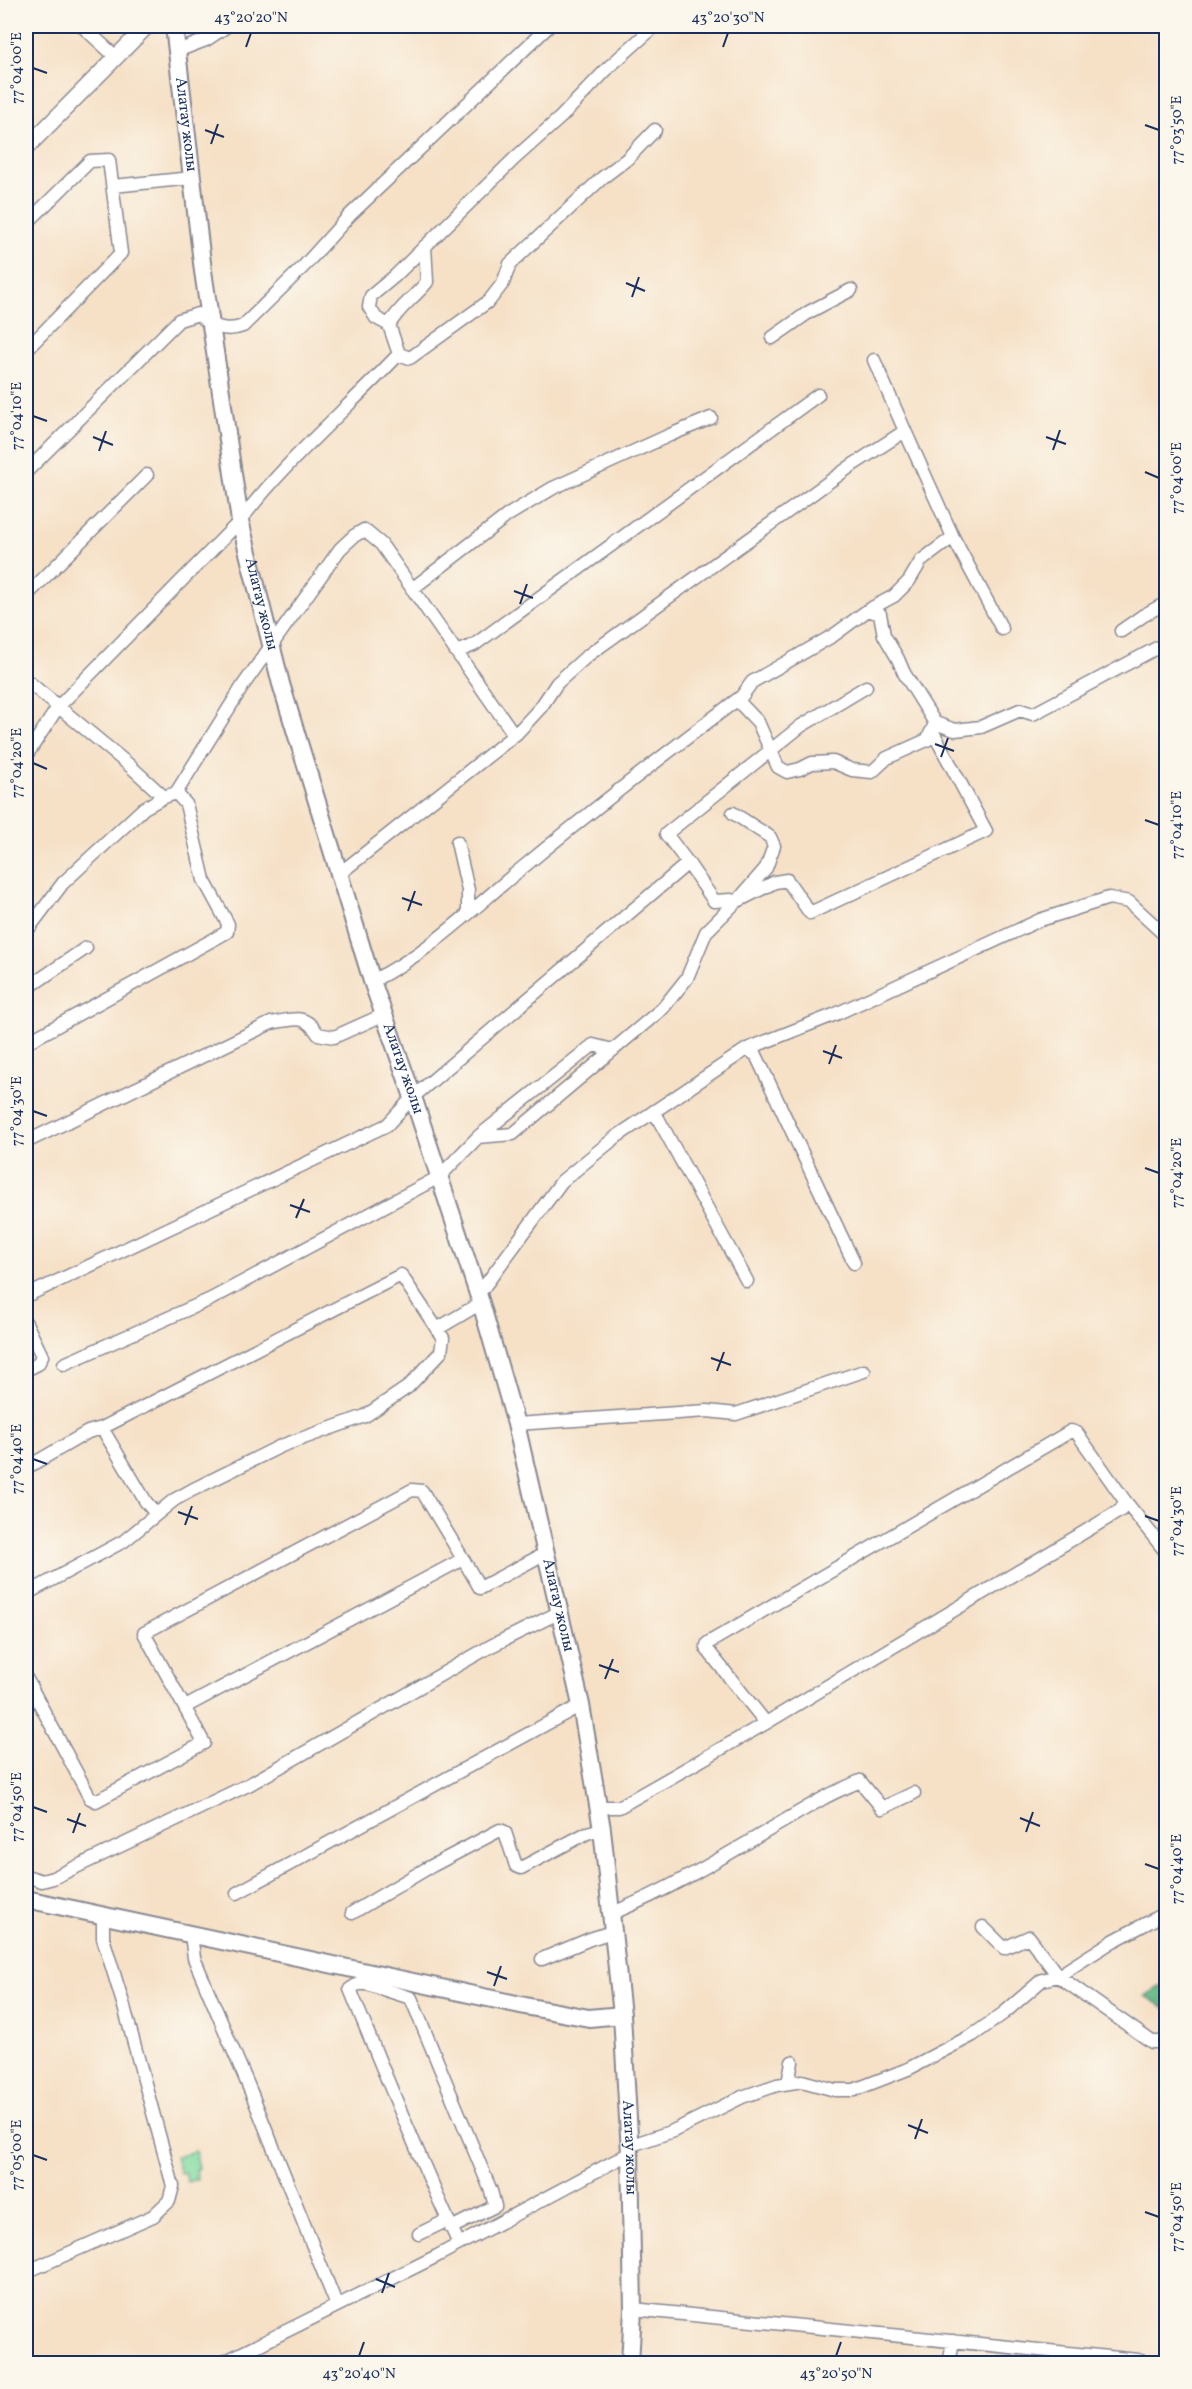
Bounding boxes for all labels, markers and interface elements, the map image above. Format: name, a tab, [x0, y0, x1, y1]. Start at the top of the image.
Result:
text: 43°20'20"N	[214, 8, 288, 29]
text: 43°20'30"N	[691, 8, 765, 29]
text: 77°04'00"E	[7, 32, 28, 104]
street label: Алатау жолы	[169, 76, 202, 173]
text: 77°03'50"E	[1167, 96, 1188, 164]
text: 77°04'10"E	[7, 382, 28, 450]
text: 77°04'00"E	[1167, 442, 1188, 514]
street label: Алатау жолы	[239, 555, 283, 653]
text: 77°04'20"E	[7, 728, 28, 798]
text: 77°04'10"E	[1167, 791, 1188, 859]
street label: Алатау жолы	[377, 1020, 429, 1117]
text: 77°04'30"E	[7, 1076, 28, 1146]
text: 77°04'20"E	[1167, 1138, 1188, 1208]
text: 77°04'40"E	[7, 1424, 28, 1494]
text: 77°04'30"E	[1167, 1486, 1188, 1556]
street label: Алатау жолы	[536, 1556, 579, 1654]
text: 77°04'50"E	[7, 1772, 28, 1842]
text: 77°04'40"E	[1167, 1834, 1188, 1904]
street label: Алатау жолы	[616, 2099, 642, 2195]
text: 77°05'00"E	[7, 2120, 28, 2190]
text: 77°04'50"E	[1167, 2182, 1188, 2252]
text: 43°20'40"N	[322, 2364, 396, 2385]
text: 43°20'50"N	[799, 2364, 873, 2385]

